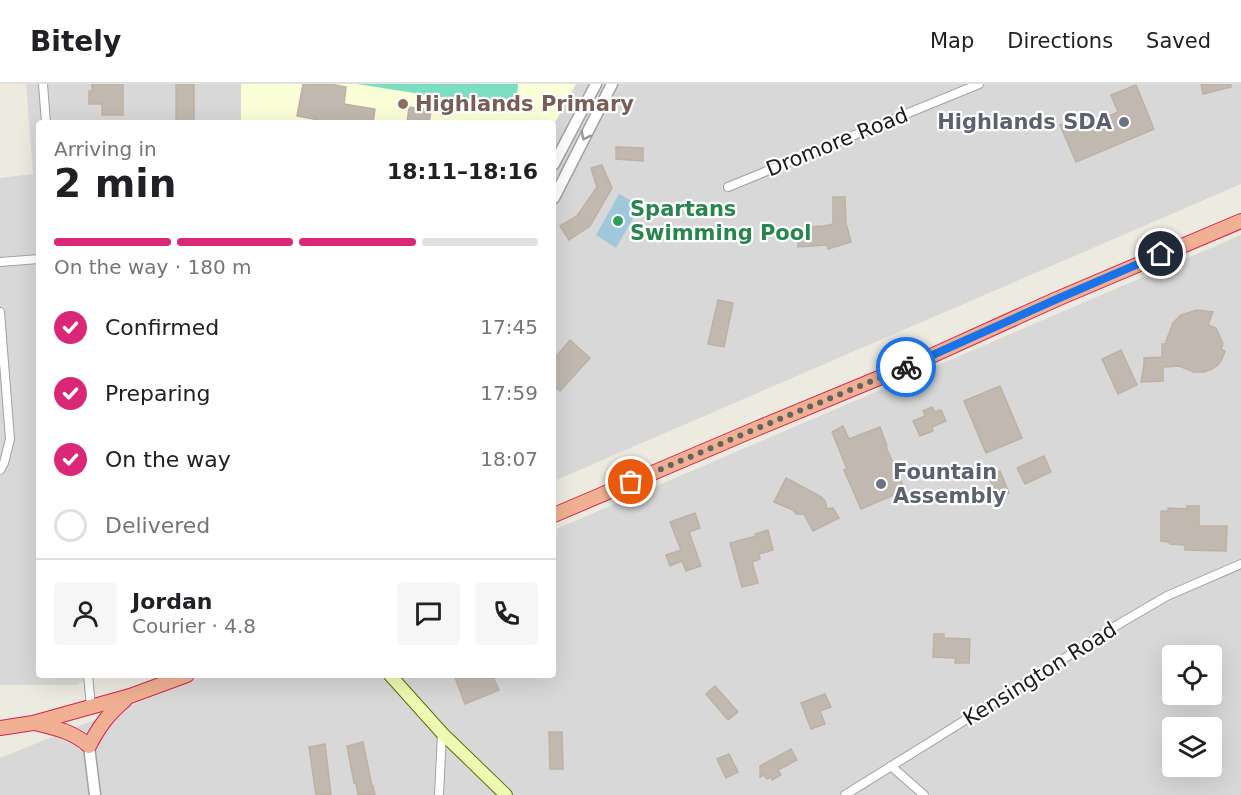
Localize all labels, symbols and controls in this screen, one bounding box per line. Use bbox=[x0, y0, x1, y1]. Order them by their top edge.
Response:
text: Bitely bbox=[30, 25, 121, 58]
text: Map bbox=[930, 29, 974, 53]
text: Directions bbox=[1007, 29, 1113, 53]
text: Saved bbox=[1146, 29, 1211, 53]
place label: Highlands Primary bbox=[415, 92, 634, 116]
marker: Highlands Primary bbox=[396, 97, 410, 111]
street label: Dromore Road bbox=[763, 103, 911, 181]
place label: Highlands SDA bbox=[937, 110, 1113, 134]
marker: Highlands SDA bbox=[1117, 115, 1131, 129]
one-way arrow bbox=[581, 130, 592, 140]
text: Arriving in bbox=[54, 137, 157, 161]
text: 18:11–18:16 bbox=[387, 159, 538, 184]
text: 2 min bbox=[54, 161, 176, 206]
place label: Spartans Swimming Pool bbox=[630, 197, 811, 245]
marker: Spartans Swimming Pool bbox=[611, 214, 625, 228]
pin bbox=[1135, 228, 1186, 279]
icon: home bbox=[1144, 237, 1177, 270]
text: On the way · 180 m bbox=[54, 255, 252, 279]
icon: check bbox=[54, 311, 87, 344]
text: Confirmed bbox=[105, 315, 219, 340]
text: 17:45 bbox=[480, 315, 538, 339]
courier bbox=[876, 337, 936, 397]
icon: bike bbox=[890, 351, 923, 384]
icon: check bbox=[54, 377, 87, 410]
text: Preparing bbox=[105, 381, 211, 406]
text: 17:59 bbox=[480, 381, 538, 405]
icon: check bbox=[54, 443, 87, 476]
text: On the way bbox=[105, 447, 231, 472]
text: 18:07 bbox=[480, 447, 538, 471]
pin bbox=[605, 456, 656, 507]
place label: Fountain Assembly bbox=[893, 460, 1007, 508]
icon: bag bbox=[614, 465, 647, 498]
marker: Fountain Assembly bbox=[874, 477, 888, 491]
text: Delivered bbox=[105, 513, 210, 538]
button: person bbox=[54, 582, 117, 645]
button: chat bbox=[397, 582, 460, 645]
button: phone bbox=[475, 582, 538, 645]
text: Jordan bbox=[132, 589, 212, 614]
text: Courier · 4.8 bbox=[132, 614, 256, 638]
street label: Kensington Road bbox=[959, 617, 1121, 731]
map controls bbox=[1162, 645, 1222, 777]
button: locate bbox=[1162, 645, 1222, 705]
button: layers bbox=[1162, 717, 1222, 777]

